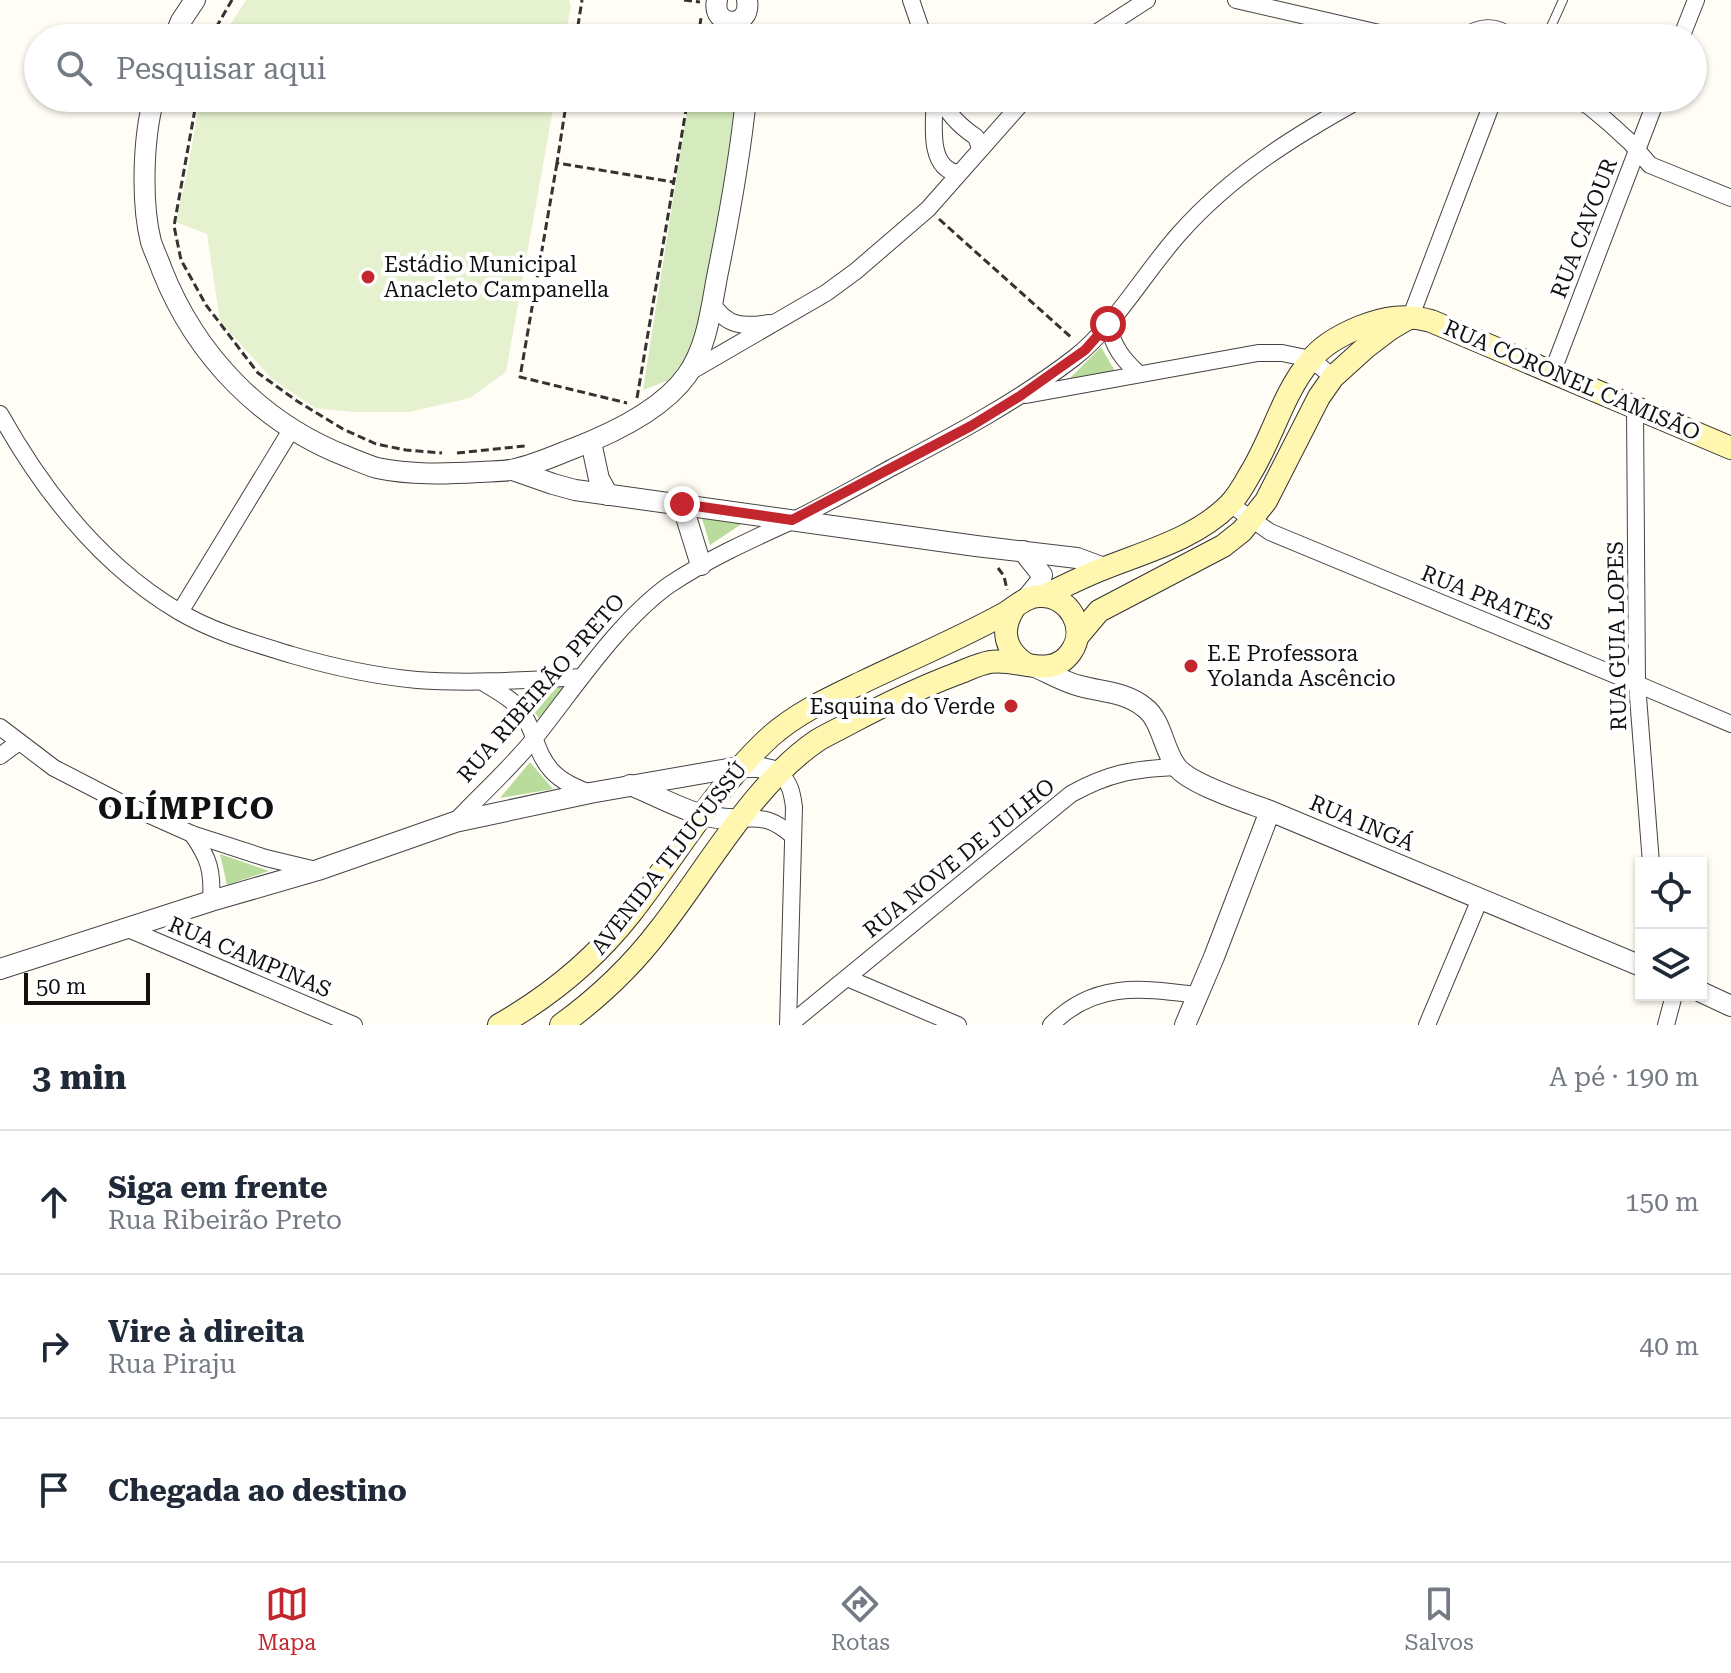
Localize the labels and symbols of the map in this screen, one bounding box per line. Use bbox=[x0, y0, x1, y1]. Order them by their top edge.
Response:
street label: RUA CAVOUR bbox=[1546, 155, 1622, 301]
place label: Estádio Municipal Anacleto Campanella bbox=[384, 252, 609, 302]
marker: Estádio Municipal Anacleto Campanella bbox=[359, 268, 377, 286]
route start bbox=[1090, 306, 1126, 342]
street label: RUA CORONEL CAMISÃO bbox=[1440, 314, 1704, 445]
route end bbox=[664, 486, 700, 522]
street label: RUA GUIA LOPES bbox=[1603, 541, 1631, 731]
street label: RUA PRATES bbox=[1418, 560, 1556, 636]
street label: RUA RIBEIRÃO PRETO bbox=[452, 588, 630, 787]
place label: E.E Professora Yolanda Ascêncio bbox=[1207, 641, 1396, 691]
marker: E.E Professora Yolanda Ascêncio bbox=[1182, 657, 1200, 675]
place label: Esquina do Verde bbox=[809, 694, 995, 719]
marker: Esquina do Verde bbox=[1002, 697, 1020, 715]
street label: AVENIDA TIJUCUSSÚ bbox=[584, 755, 752, 959]
street label: RUA NOVE DE JULHO bbox=[858, 773, 1060, 943]
street label: RUA INGÁ bbox=[1306, 789, 1419, 856]
district label: OLÍMPICO bbox=[98, 790, 276, 826]
street label: RUA CAMPINAS bbox=[165, 912, 335, 1002]
scale bar bbox=[24, 969, 150, 1005]

